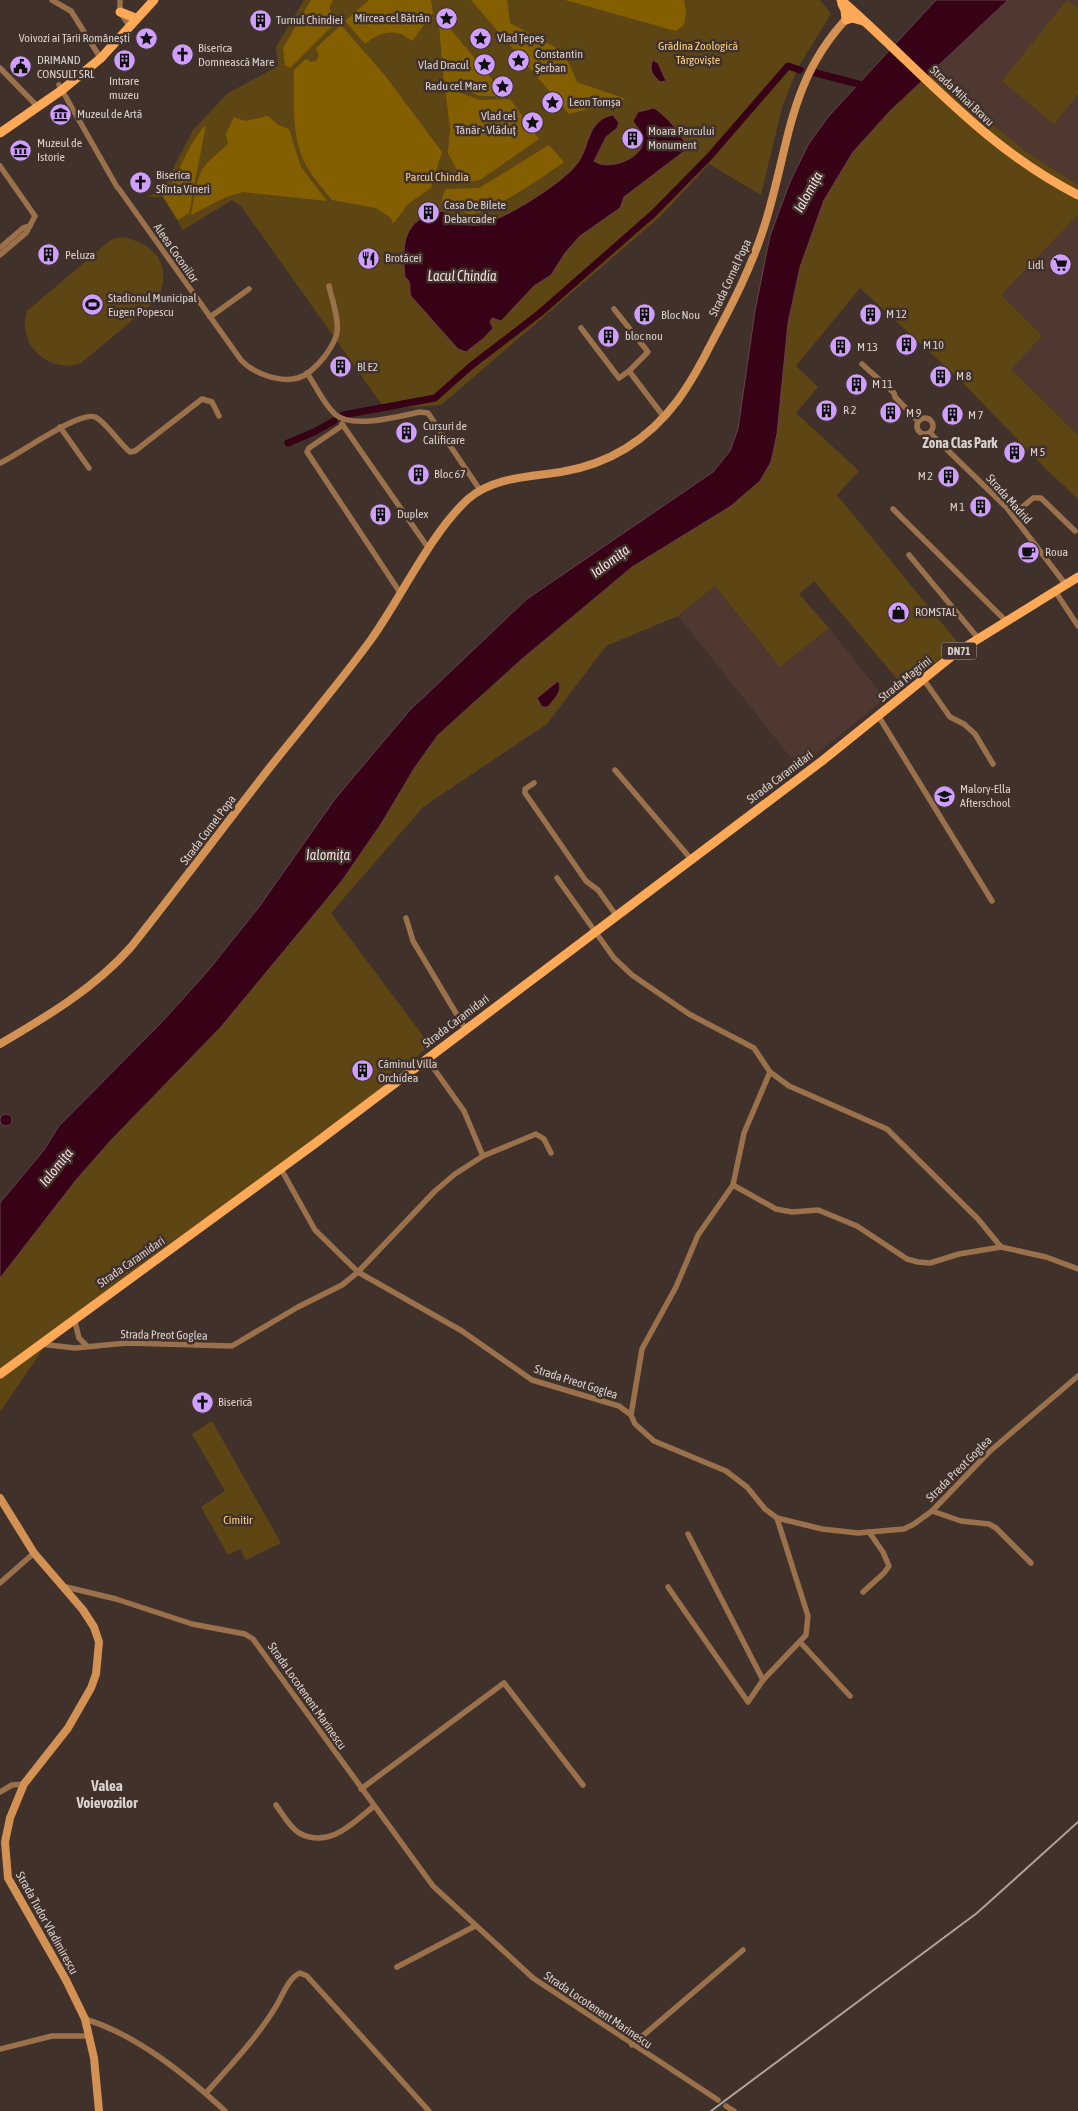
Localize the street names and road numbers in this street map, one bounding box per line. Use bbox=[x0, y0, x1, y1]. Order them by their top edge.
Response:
street label: Strada Mihai Bravu bbox=[927, 63, 997, 129]
street label: Aleea Coconilor bbox=[150, 221, 202, 286]
street label: Strada Cornel Popa bbox=[706, 237, 754, 319]
street label: Strada Madrid bbox=[983, 471, 1035, 527]
road number: DN71 bbox=[942, 642, 976, 659]
street label: Strada Magrini bbox=[876, 653, 934, 705]
street label: Strada Caramidari bbox=[744, 748, 816, 806]
street label: Strada Cornel Popa bbox=[177, 792, 239, 868]
street label: Strada Caramidari bbox=[420, 992, 492, 1050]
street label: Strada Caramidari bbox=[95, 1234, 167, 1290]
street label: Strada Preot Goglea bbox=[120, 1327, 208, 1343]
street label: Strada Preot Goglea bbox=[532, 1362, 620, 1402]
street label: Strada Preot Goglea bbox=[923, 1433, 995, 1505]
street label: Strada Locotenent Marinescu bbox=[265, 1640, 349, 1752]
street label: Strada Tudor Vladimirescu bbox=[13, 1869, 81, 1977]
street label: Strada Locotenent Marinescu bbox=[541, 1969, 655, 2052]

